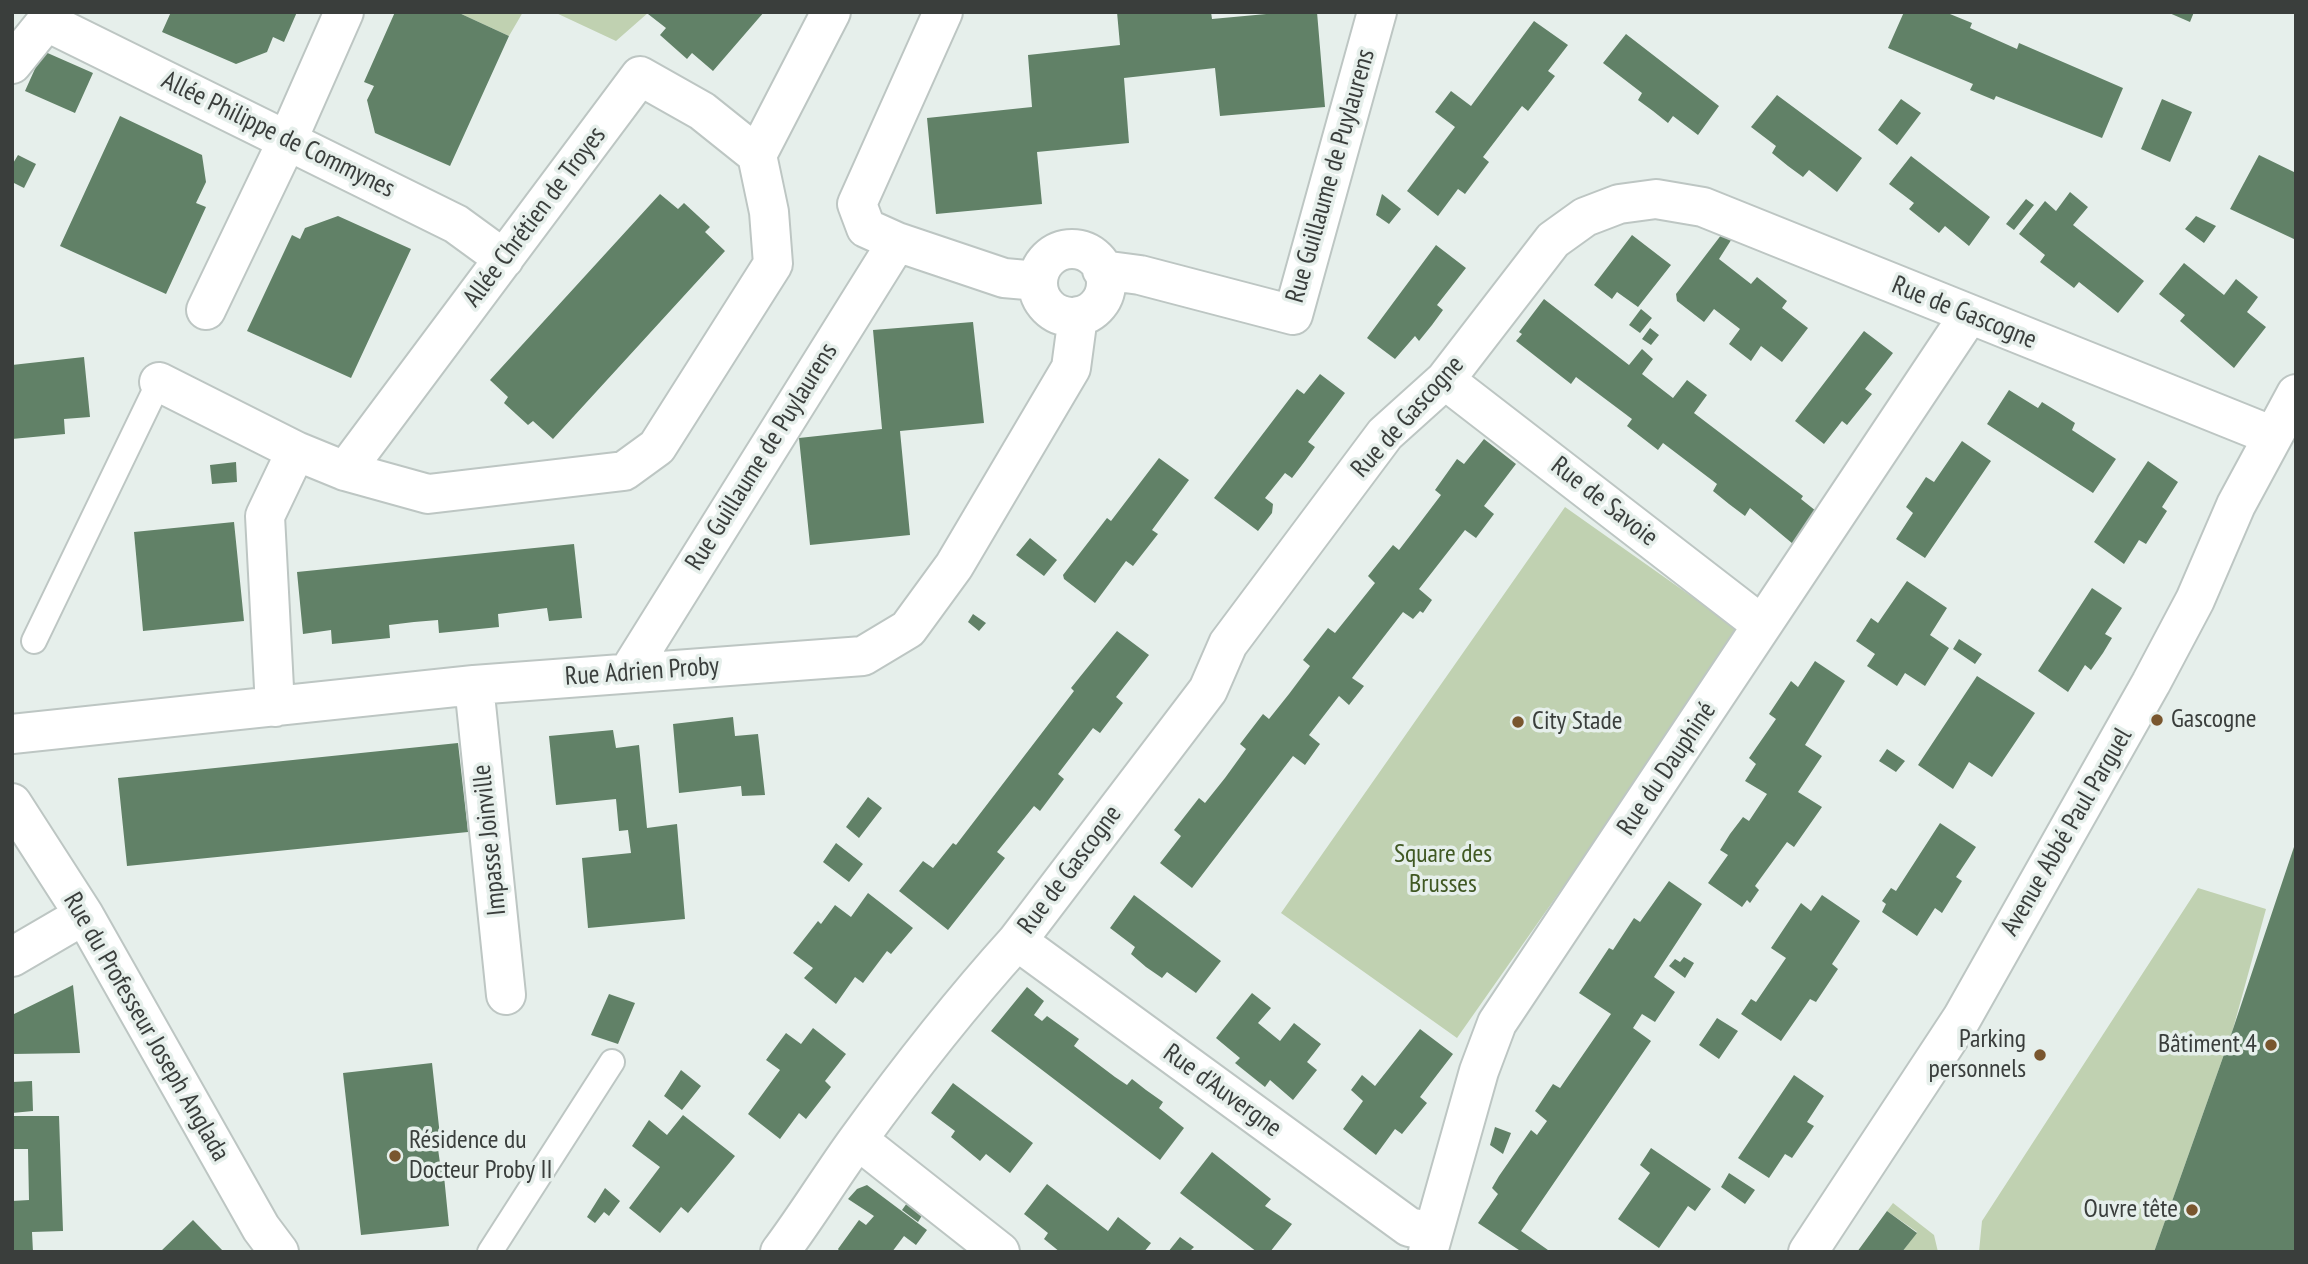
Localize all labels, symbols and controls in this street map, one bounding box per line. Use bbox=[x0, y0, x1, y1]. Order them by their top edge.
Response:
street label: Rue Guillaume de Puylaurens bbox=[1280, 46, 1382, 306]
street label: Allée Philippe de Commynes bbox=[157, 65, 399, 205]
street label: Allée Chrétien de Troyes bbox=[457, 121, 613, 313]
street label: Rue de Gascogne bbox=[1887, 270, 2041, 356]
street label: Rue Guillaume de Puylaurens bbox=[679, 338, 845, 576]
street label: Rue de Gascogne bbox=[1345, 350, 1471, 484]
street label: Rue de Savoie bbox=[1544, 451, 1664, 553]
street label: Rue Adrien Proby bbox=[564, 651, 720, 693]
street label: Rue du Dauphiné bbox=[1611, 696, 1723, 842]
place label: Gascogne bbox=[2171, 704, 2256, 736]
place label: City Stade bbox=[1532, 706, 1623, 738]
marker: Gascogne bbox=[2149, 712, 2165, 728]
marker: City Stade bbox=[1510, 714, 1526, 730]
street label: Avenue Abbé Paul Parguel bbox=[1995, 723, 2139, 941]
street label: Impasse Joinville bbox=[467, 763, 513, 917]
street label: Rue de Gascogne bbox=[1012, 800, 1128, 940]
park label: Square des Brusses bbox=[1394, 839, 1492, 900]
street label: Rue du Professeur Joseph Anglada bbox=[56, 887, 236, 1167]
place label: Parking personnels bbox=[1928, 1024, 2026, 1086]
place label: Bâtiment 4 bbox=[2158, 1029, 2257, 1061]
marker: Bâtiment 4 bbox=[2263, 1037, 2279, 1053]
street label: Rue d'Auvergne bbox=[1157, 1038, 1287, 1144]
marker: Parking personnels bbox=[2032, 1047, 2048, 1063]
place label: Résidence du Docteur Proby II bbox=[409, 1125, 553, 1186]
marker: Résidence du Docteur Proby II bbox=[387, 1148, 403, 1164]
place label: Ouvre tête bbox=[2084, 1194, 2178, 1226]
marker: Ouvre tête bbox=[2184, 1202, 2200, 1218]

